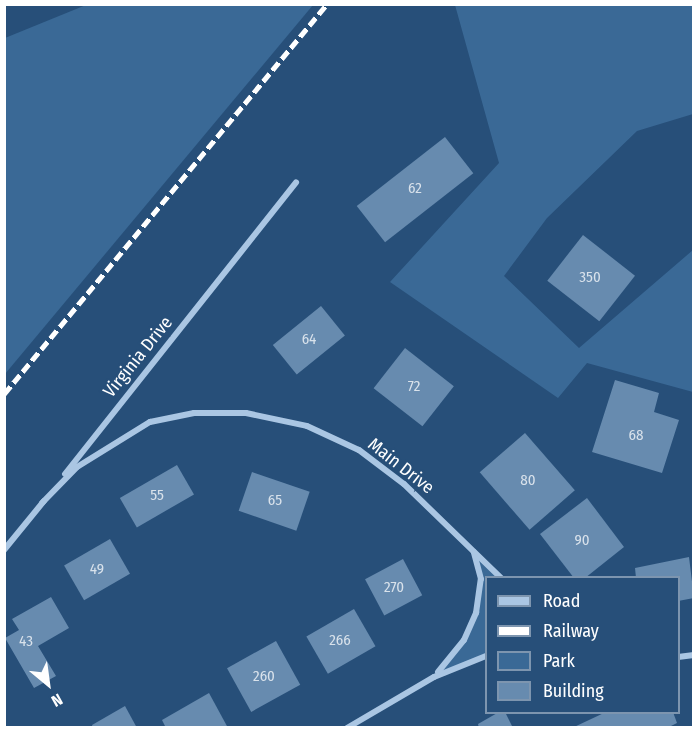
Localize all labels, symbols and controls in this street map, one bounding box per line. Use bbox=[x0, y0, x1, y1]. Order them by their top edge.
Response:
house number: 62 bbox=[408, 180, 422, 198]
house number: 350 bbox=[579, 269, 601, 287]
street label: Virginia Drive bbox=[99, 312, 177, 402]
house number: 64 bbox=[302, 331, 316, 349]
house number: 72 bbox=[408, 378, 420, 396]
house number: 68 bbox=[629, 427, 643, 445]
street label: Main Drive bbox=[364, 433, 438, 499]
house number: 80 bbox=[520, 472, 536, 490]
house number: 55 bbox=[150, 487, 164, 505]
house number: 65 bbox=[268, 492, 282, 510]
house number: 90 bbox=[574, 532, 590, 550]
house number: 49 bbox=[90, 561, 104, 579]
legend bbox=[485, 576, 680, 714]
house number: 270 bbox=[384, 579, 404, 597]
text: Road bbox=[543, 590, 580, 612]
text: Railway bbox=[543, 620, 599, 642]
house number: 266 bbox=[329, 632, 351, 650]
house number: 43 bbox=[19, 633, 33, 651]
text: Park bbox=[543, 650, 575, 672]
north arrow bbox=[18, 654, 78, 714]
house number: 260 bbox=[253, 668, 275, 686]
text: Building bbox=[543, 680, 604, 702]
text: N bbox=[48, 690, 66, 711]

